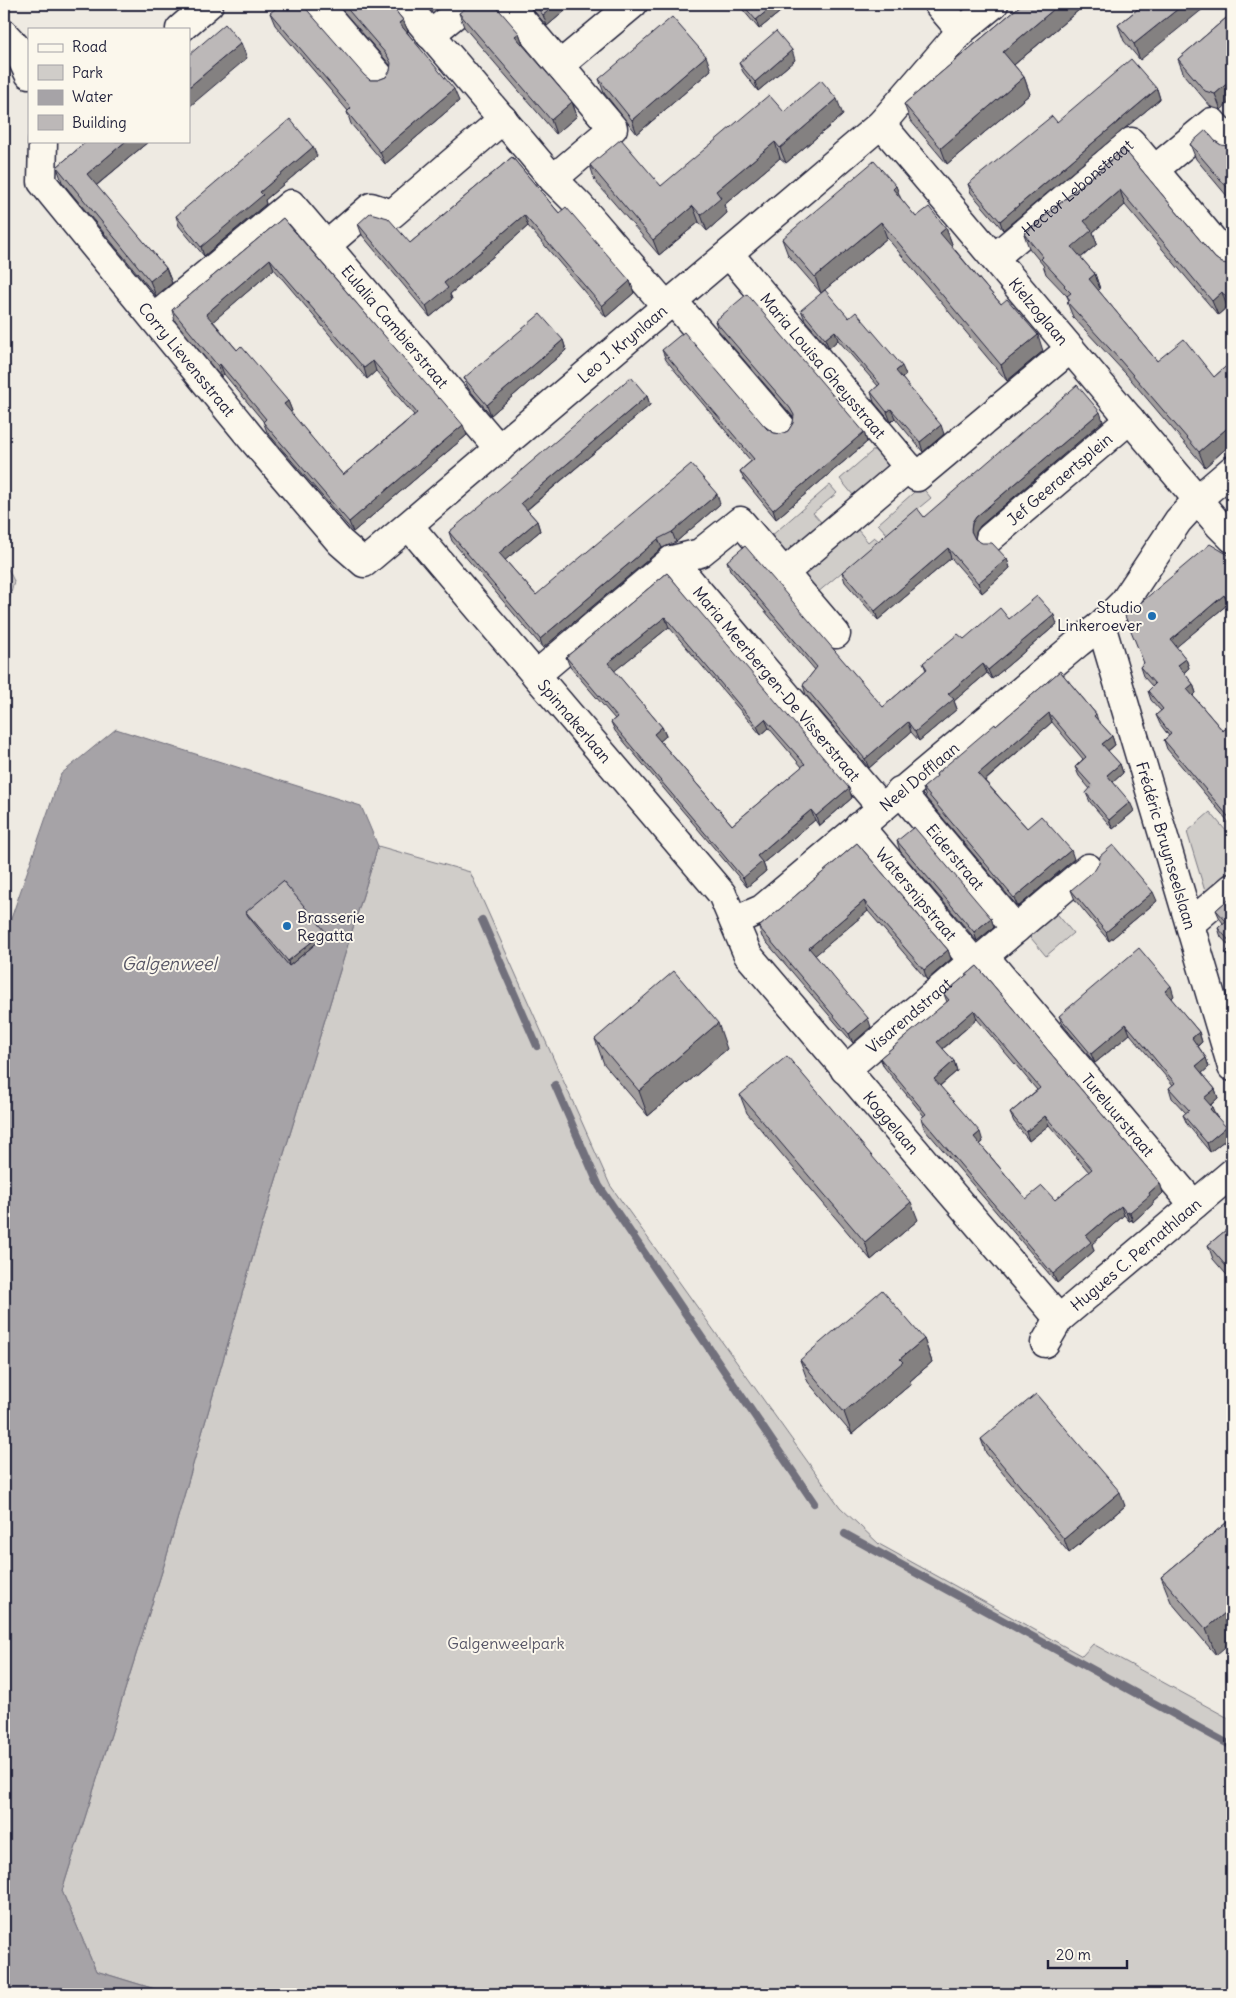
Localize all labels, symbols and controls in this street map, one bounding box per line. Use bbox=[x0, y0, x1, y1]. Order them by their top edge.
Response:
legend bbox=[28, 28, 190, 142]
text: Road bbox=[72, 37, 107, 56]
text: Park bbox=[72, 63, 103, 82]
text: Water bbox=[72, 87, 113, 106]
text: Building bbox=[72, 113, 127, 132]
street label: Hector Lebonstraat bbox=[1017, 134, 1137, 240]
street label: Eulalia Cambierstraat bbox=[337, 261, 453, 393]
street label: Kielzoglaan bbox=[1005, 273, 1073, 349]
street label: Maria Louisa Gheysstraat bbox=[756, 289, 891, 443]
street label: Corry Lievensstraat bbox=[134, 298, 240, 421]
street label: Leo J. Krynlaan bbox=[574, 300, 671, 387]
street label: Jef Geeraertsplein bbox=[1003, 429, 1116, 529]
street label: Maria Meerbergen-De Visserstraat bbox=[689, 582, 865, 786]
place label: Studio Linkeroever bbox=[1057, 597, 1142, 635]
marker: Studio Linkeroever bbox=[1146, 610, 1158, 622]
street label: Spinnakerlaan bbox=[534, 675, 616, 767]
street label: Neel Dofflaan bbox=[876, 738, 963, 816]
street label: Frédéric Bruynseelslaan bbox=[1132, 759, 1201, 932]
street label: Eiderstraat bbox=[922, 820, 989, 894]
street label: Watersnipstraat bbox=[872, 843, 962, 945]
place label: Brasserie Regatta bbox=[297, 907, 365, 945]
marker: Brasserie Regatta bbox=[281, 920, 293, 932]
water label: Galgenweel bbox=[122, 952, 219, 975]
street label: Visarendstraat bbox=[862, 973, 956, 1058]
street label: Tureluurstraat bbox=[1077, 1069, 1159, 1161]
street label: Koggelaan bbox=[859, 1087, 924, 1158]
street label: Hugues C. Pernathlaan bbox=[1066, 1194, 1205, 1315]
park label: Galgenweelpark bbox=[447, 1633, 565, 1653]
scale bar bbox=[1048, 1938, 1127, 1970]
text: 20 m bbox=[1056, 1945, 1091, 1964]

